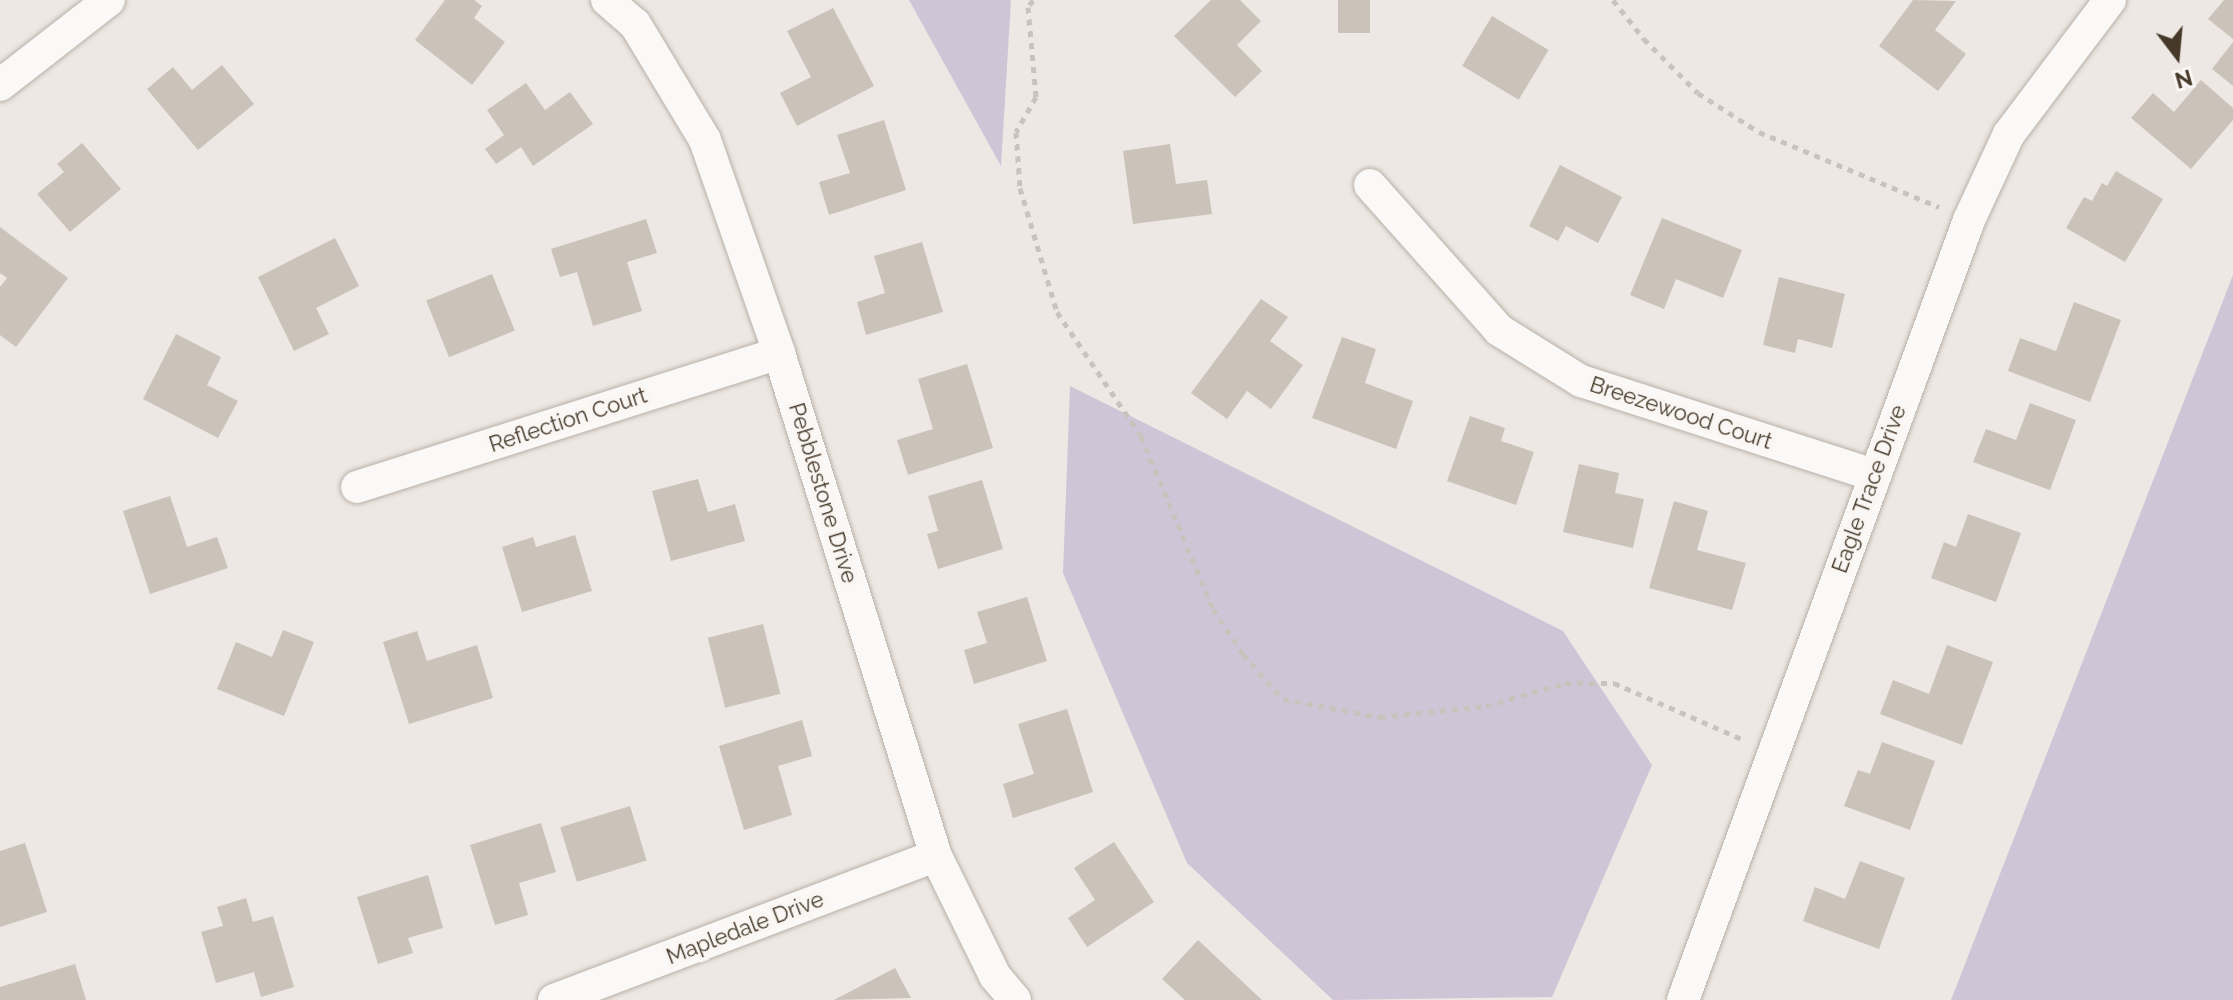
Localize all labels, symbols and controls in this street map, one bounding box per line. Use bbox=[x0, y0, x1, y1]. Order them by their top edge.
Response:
north arrow bbox=[2137, 16, 2217, 96]
text: N bbox=[2172, 64, 2195, 94]
street label: Breezewood Court bbox=[1586, 371, 1776, 455]
street label: Reflection Court bbox=[486, 382, 650, 458]
street label: Pebblestone Drive bbox=[783, 400, 863, 586]
street label: Eagle Trace Drive bbox=[1826, 401, 1912, 577]
street label: Mapledale Drive bbox=[663, 886, 827, 970]

